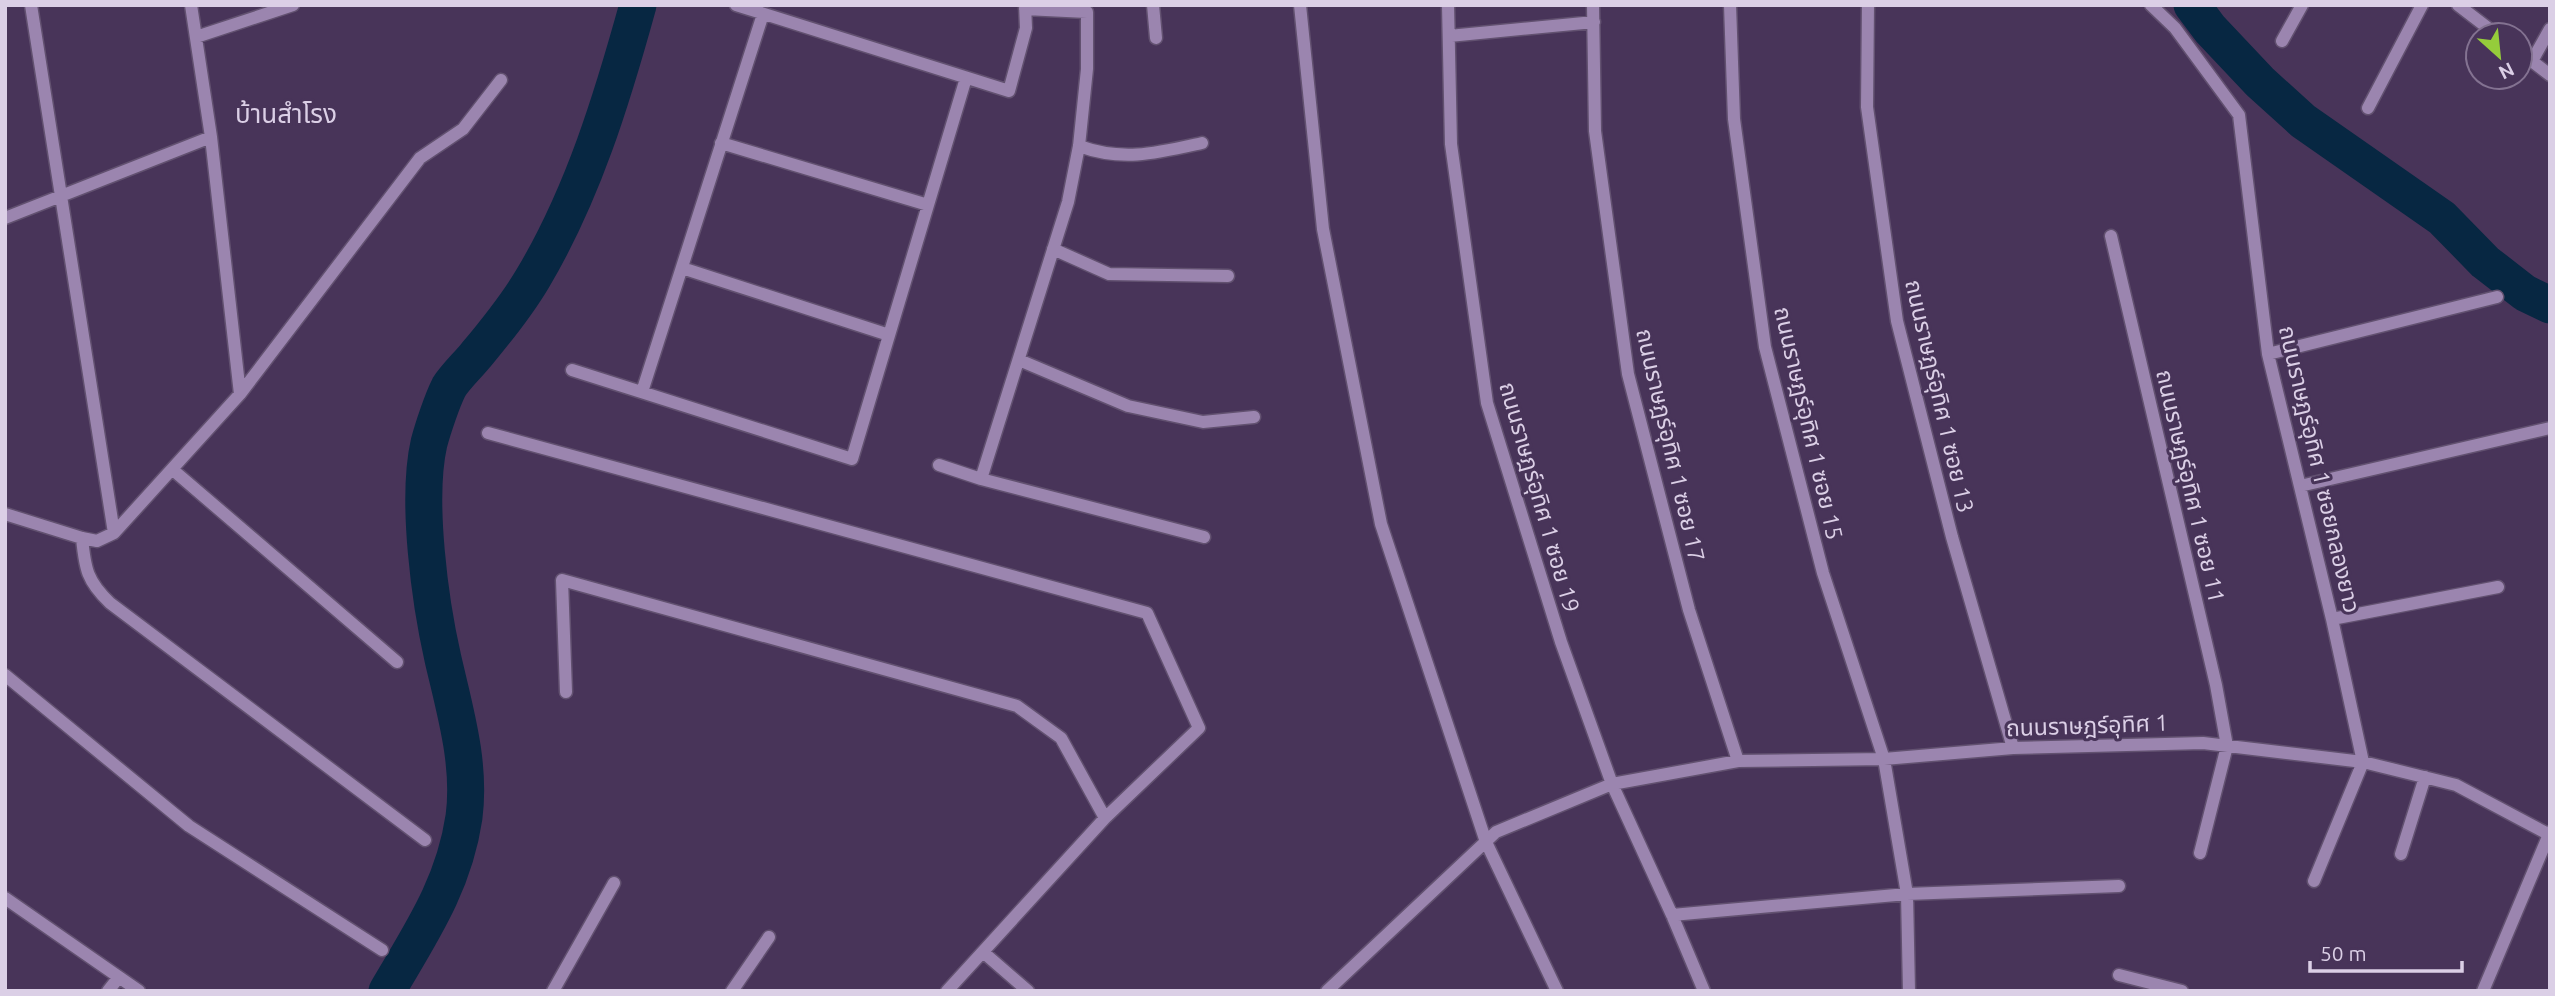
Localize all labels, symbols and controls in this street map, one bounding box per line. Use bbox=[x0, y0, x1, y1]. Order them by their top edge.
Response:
north arrow bbox=[2464, 21, 2534, 91]
text: N bbox=[2495, 58, 2518, 84]
district label: บ้านสำโรง bbox=[235, 99, 337, 128]
street label: ถนนราษฎร์อุทิศ 1 ซอย 13 bbox=[1899, 277, 1979, 515]
street label: ถนนราษฎร์อุทิศ 1 ซอย 15 bbox=[1768, 304, 1848, 542]
street label: ถนนราษฎร์อุทิศ 1 ซอยกลองยาว bbox=[2273, 323, 2365, 616]
street label: ถนนราษฎร์อุทิศ 1 ซอย 17 bbox=[1630, 326, 1710, 564]
street label: ถนนราษฎร์อุทิศ 1 ซอย 11 bbox=[2150, 367, 2230, 605]
street label: ถนนราษฎร์อุทิศ 1 ซอย 19 bbox=[1493, 379, 1585, 616]
street label: ถนนราษฎร์อุทิศ 1 bbox=[2005, 710, 2169, 742]
scale bar bbox=[2310, 930, 2462, 974]
text: 50 m bbox=[2320, 941, 2367, 965]

